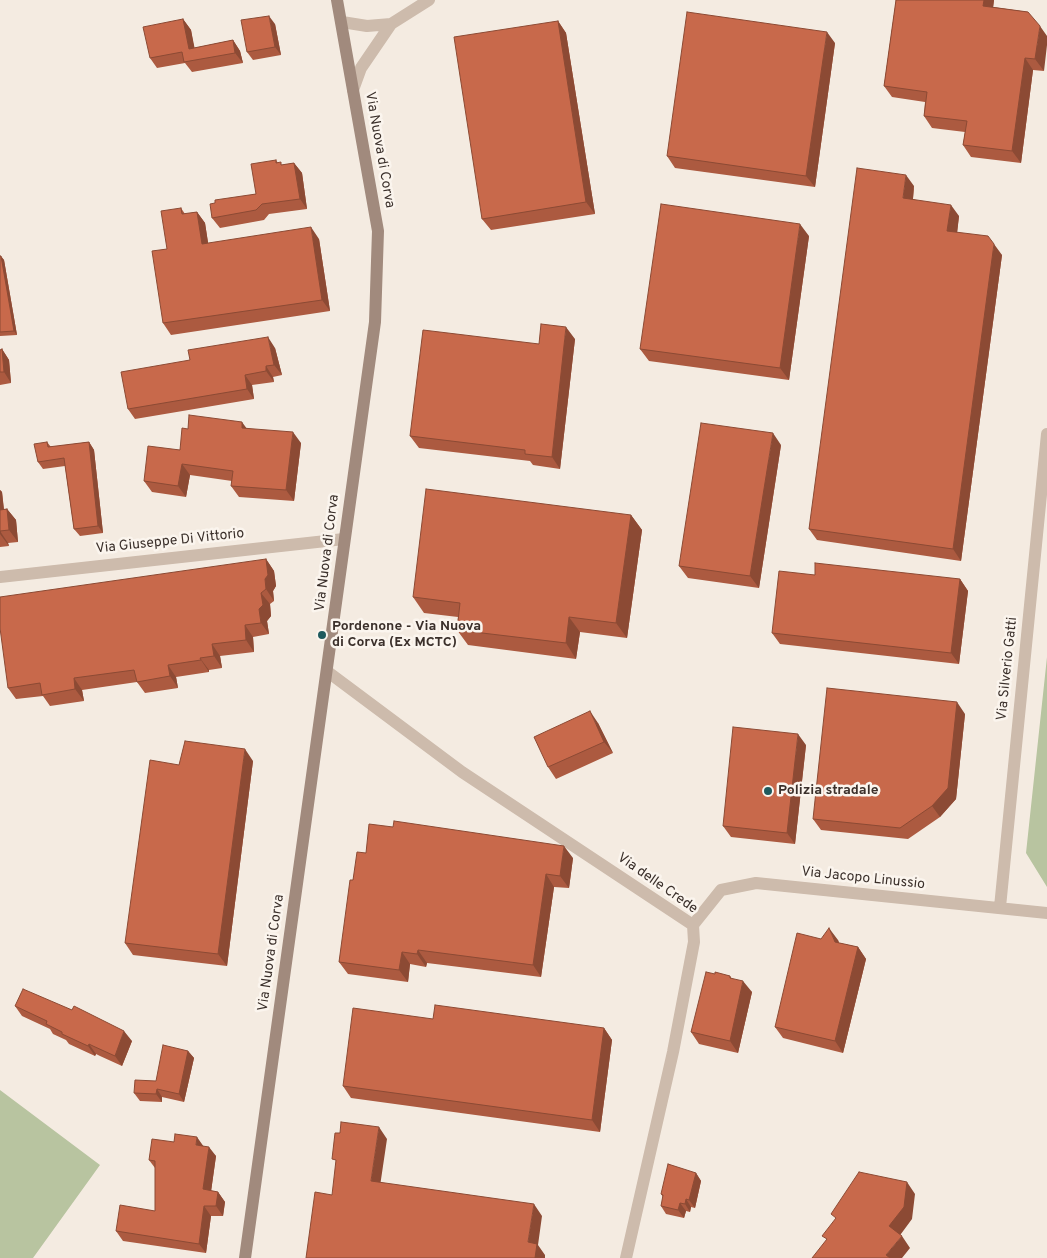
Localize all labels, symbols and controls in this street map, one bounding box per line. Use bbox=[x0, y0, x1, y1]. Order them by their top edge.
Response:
street label: Via Nuova di Corva bbox=[361, 91, 397, 209]
street label: Via Nuova di Corva bbox=[312, 494, 344, 612]
street label: Via Giuseppe Di Vittorio bbox=[95, 526, 245, 558]
street label: Via Silverio Gatti bbox=[994, 616, 1022, 722]
place label: Pordenone - Via Nuova di Corva (Ex MCTC) bbox=[332, 619, 481, 652]
marker: Pordenone - Via Nuova di Corva (Ex MCTC) bbox=[316, 629, 328, 641]
place label: Polizia stradale bbox=[778, 783, 879, 799]
marker: Polizia stradale bbox=[762, 785, 774, 797]
street label: Via delle Crede bbox=[614, 850, 700, 918]
street label: Via Jacopo Linussio bbox=[800, 864, 926, 894]
street label: Via Nuova di Corva bbox=[255, 894, 289, 1012]

